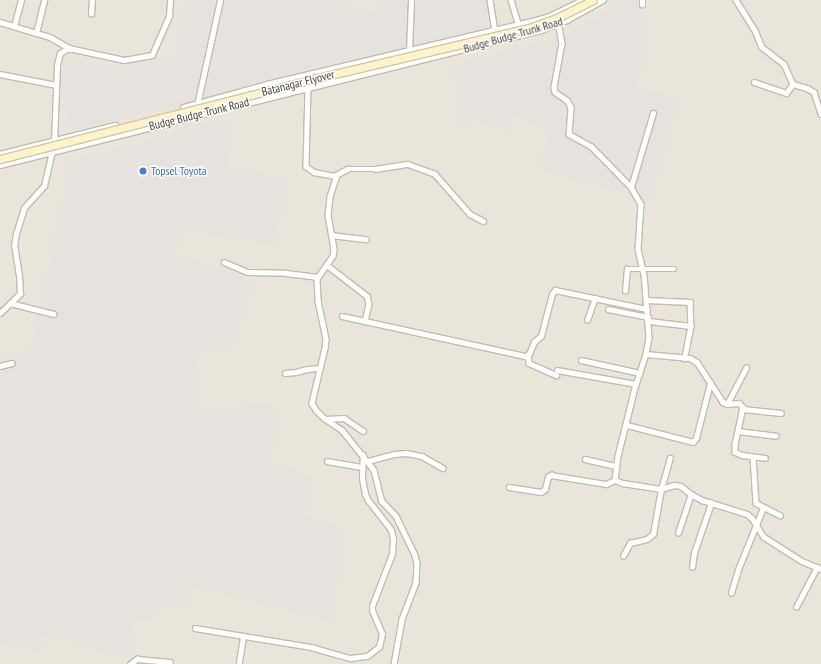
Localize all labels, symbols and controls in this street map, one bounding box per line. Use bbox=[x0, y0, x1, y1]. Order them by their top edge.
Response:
street label: Budge Budge Trunk Road bbox=[461, 14, 565, 56]
street label: Batanagar Flyover bbox=[260, 67, 336, 99]
street label: Budge Budge Trunk Road bbox=[147, 95, 251, 133]
place label: Topsel Toyota bbox=[151, 164, 207, 178]
marker: Topsel Toyota bbox=[138, 166, 148, 176]

